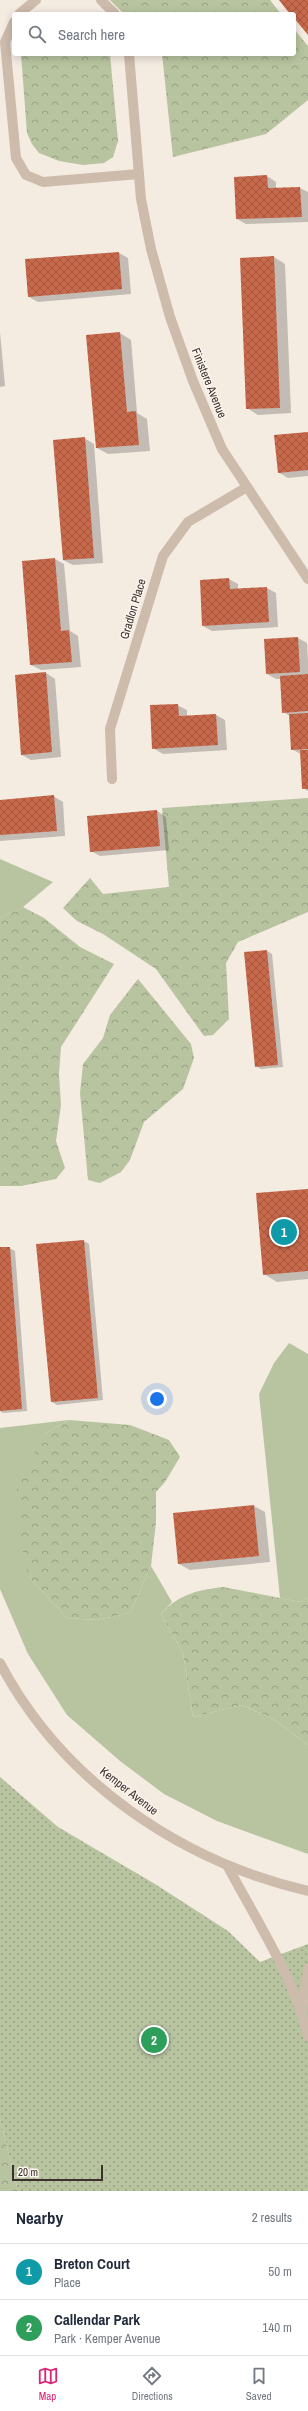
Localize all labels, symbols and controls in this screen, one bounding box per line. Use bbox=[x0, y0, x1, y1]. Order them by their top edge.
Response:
search box bbox=[12, 12, 296, 56]
icon: search bbox=[26, 23, 48, 45]
text: Search here bbox=[58, 24, 125, 45]
street label: Finistere Avenue bbox=[188, 346, 230, 420]
street label: Gradlon Place bbox=[116, 577, 150, 641]
pin: 1 bbox=[271, 1217, 297, 1247]
your location bbox=[147, 1389, 167, 1409]
street label: Kemper Avenue bbox=[97, 1763, 161, 1819]
pin: 2 bbox=[141, 2025, 167, 2055]
scale bar bbox=[12, 2163, 103, 2182]
text: 20 m bbox=[18, 2165, 38, 2179]
text: Nearby bbox=[16, 2206, 63, 2229]
text: 2 results bbox=[252, 2209, 292, 2226]
text: Breton Court bbox=[54, 2253, 130, 2274]
text: 1 bbox=[26, 2263, 32, 2280]
text: 50 m bbox=[268, 2263, 292, 2280]
text: Place bbox=[54, 2274, 81, 2291]
text: Callendar Park bbox=[54, 2309, 140, 2330]
text: 2 bbox=[26, 2319, 32, 2336]
text: 140 m bbox=[262, 2319, 292, 2336]
text: Park · Kemper Avenue bbox=[54, 2330, 160, 2347]
tab: Map bbox=[37, 2365, 59, 2403]
tab: Directions bbox=[132, 2365, 173, 2403]
tab: Saved bbox=[246, 2365, 271, 2403]

